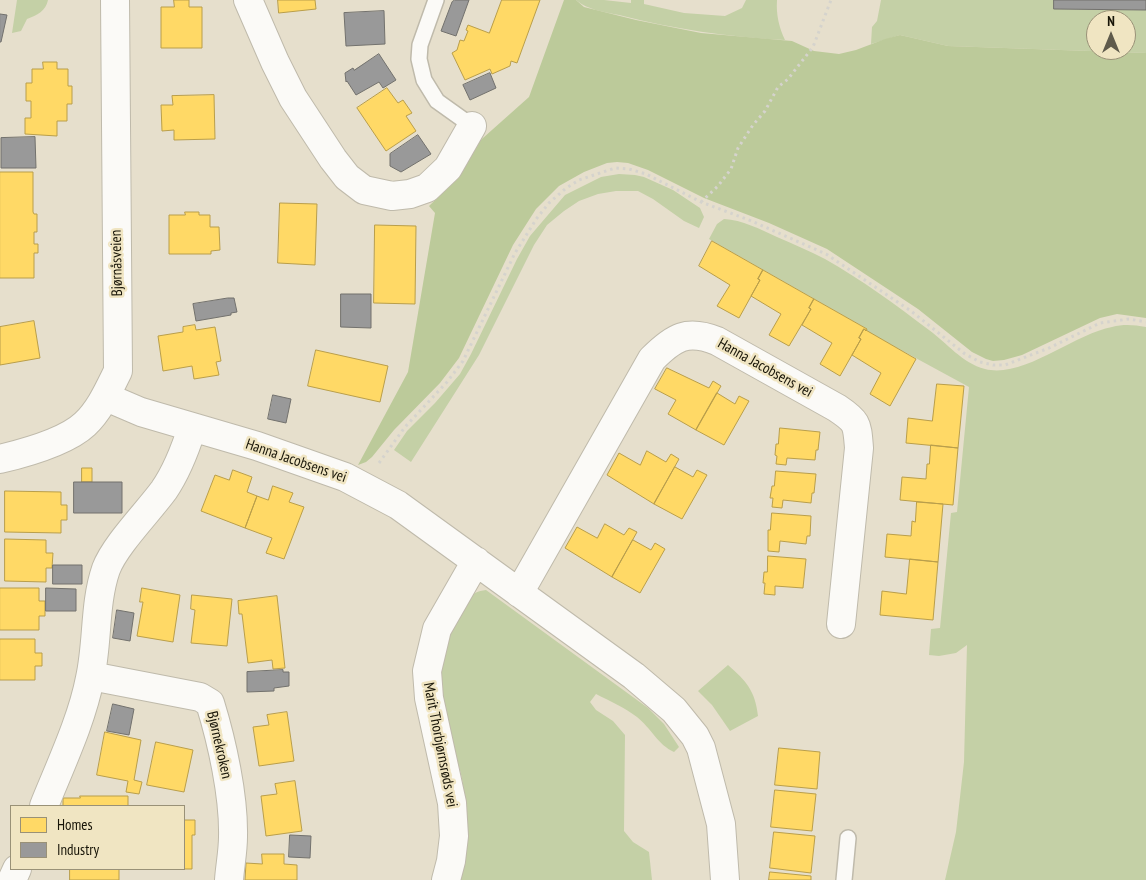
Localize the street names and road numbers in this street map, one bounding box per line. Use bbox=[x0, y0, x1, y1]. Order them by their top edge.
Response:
street label: Bjørnåsveien bbox=[107, 230, 127, 296]
street label: Hanna Jacobsens vei bbox=[715, 335, 815, 401]
street label: Hanna Jacobsens vei bbox=[243, 435, 349, 487]
street label: Marit Thorbjørnsrøds vei bbox=[419, 681, 461, 809]
street label: Bjørnekroken bbox=[203, 710, 235, 780]

